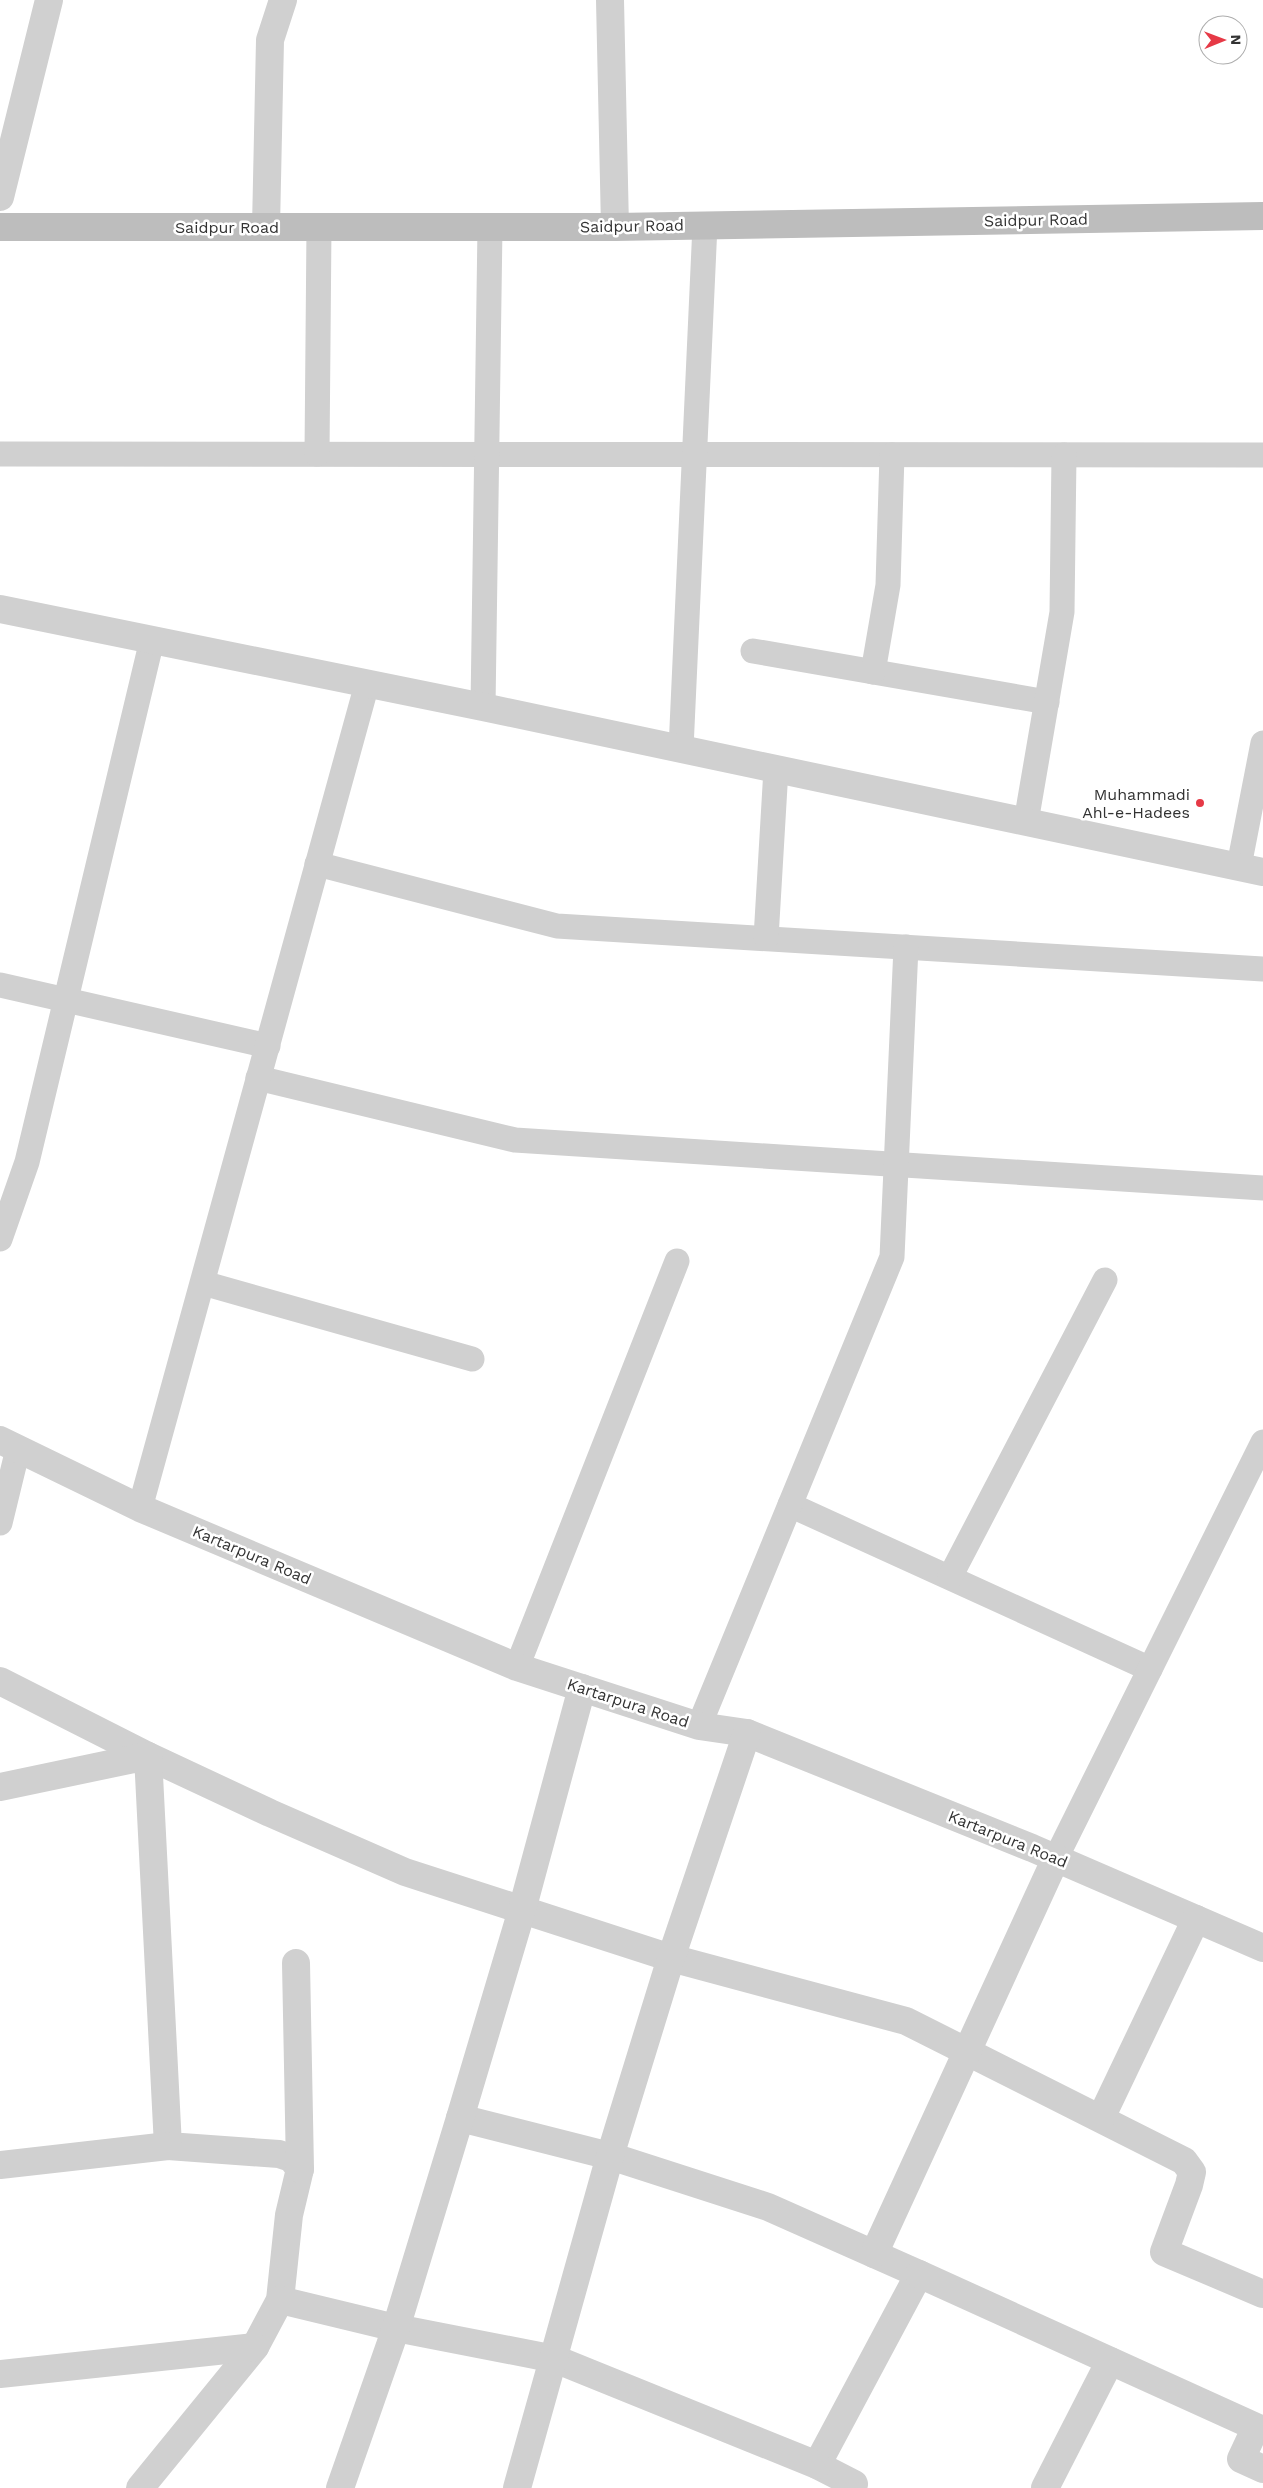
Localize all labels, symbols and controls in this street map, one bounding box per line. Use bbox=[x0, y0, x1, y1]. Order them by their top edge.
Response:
north arrow bbox=[1198, 15, 1248, 65]
text: N bbox=[1228, 34, 1244, 45]
street label: Saidpur Road bbox=[984, 210, 1088, 230]
street label: Saidpur Road bbox=[580, 216, 684, 236]
street label: Saidpur Road bbox=[175, 218, 279, 237]
place label: Muhammadi Ahl-e-Hadees bbox=[1082, 785, 1190, 822]
marker: Muhammadi Ahl-e-Hadees bbox=[1194, 797, 1206, 809]
street label: Kartarpura Road bbox=[190, 1521, 314, 1589]
street label: Kartarpura Road bbox=[565, 1674, 691, 1732]
street label: Kartarpura Road bbox=[946, 1806, 1070, 1872]

